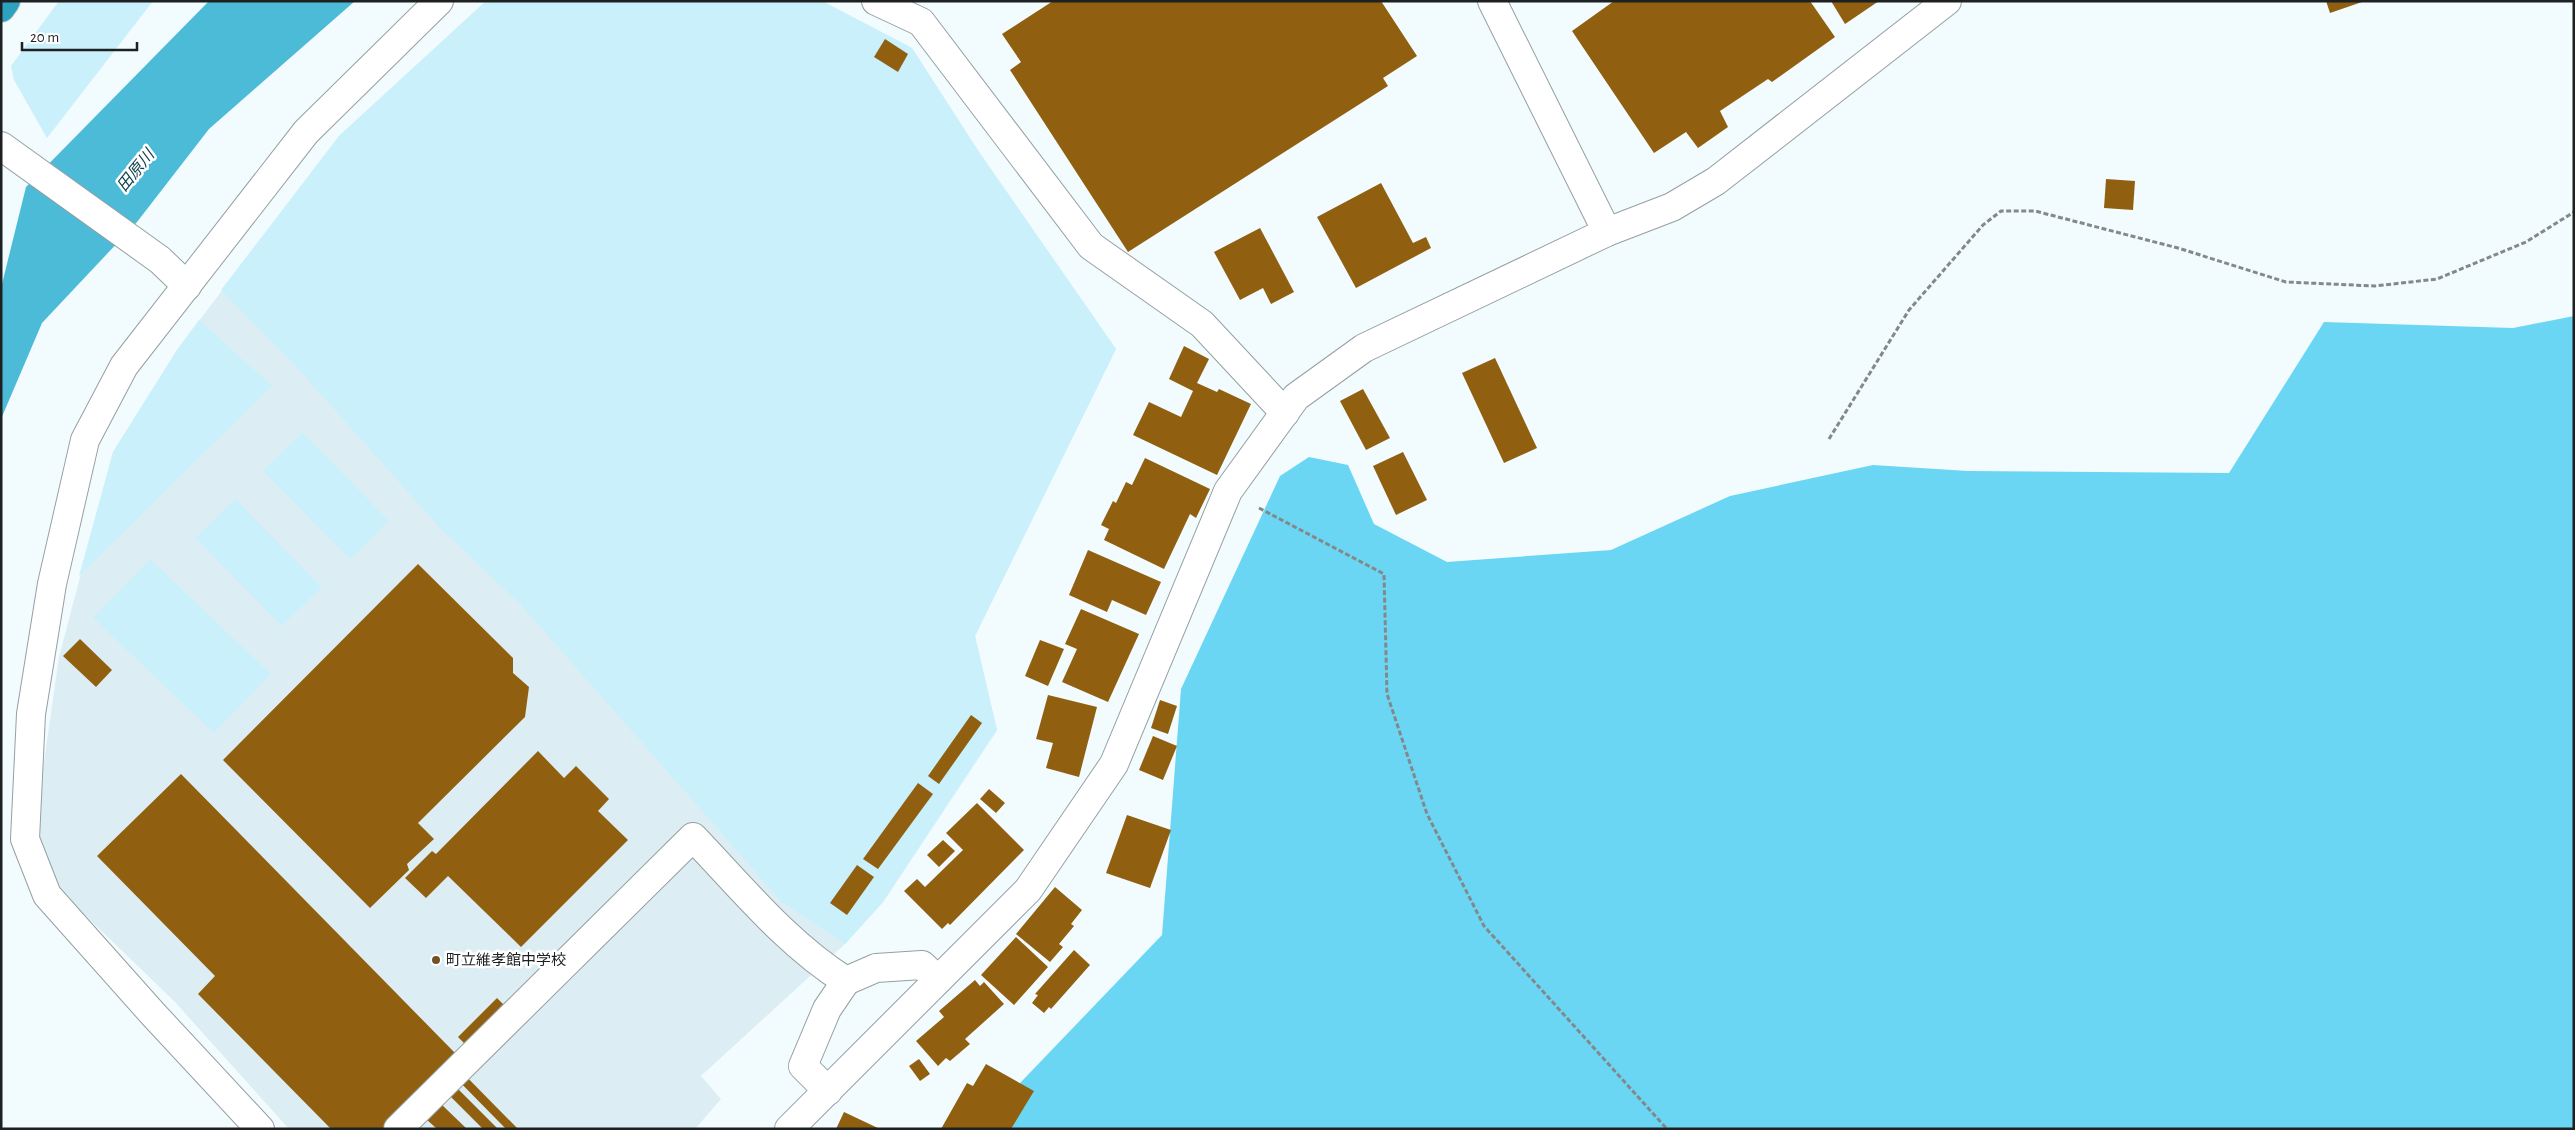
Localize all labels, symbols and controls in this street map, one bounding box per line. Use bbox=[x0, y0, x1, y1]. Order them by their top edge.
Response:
scale bar bbox=[22, 20, 138, 52]
text: 20 m bbox=[30, 30, 59, 45]
water label: 田原川 bbox=[114, 145, 158, 194]
place label: 町立維孝館中学校 bbox=[446, 952, 566, 968]
marker: 町立維孝館中学校 bbox=[430, 954, 442, 966]

